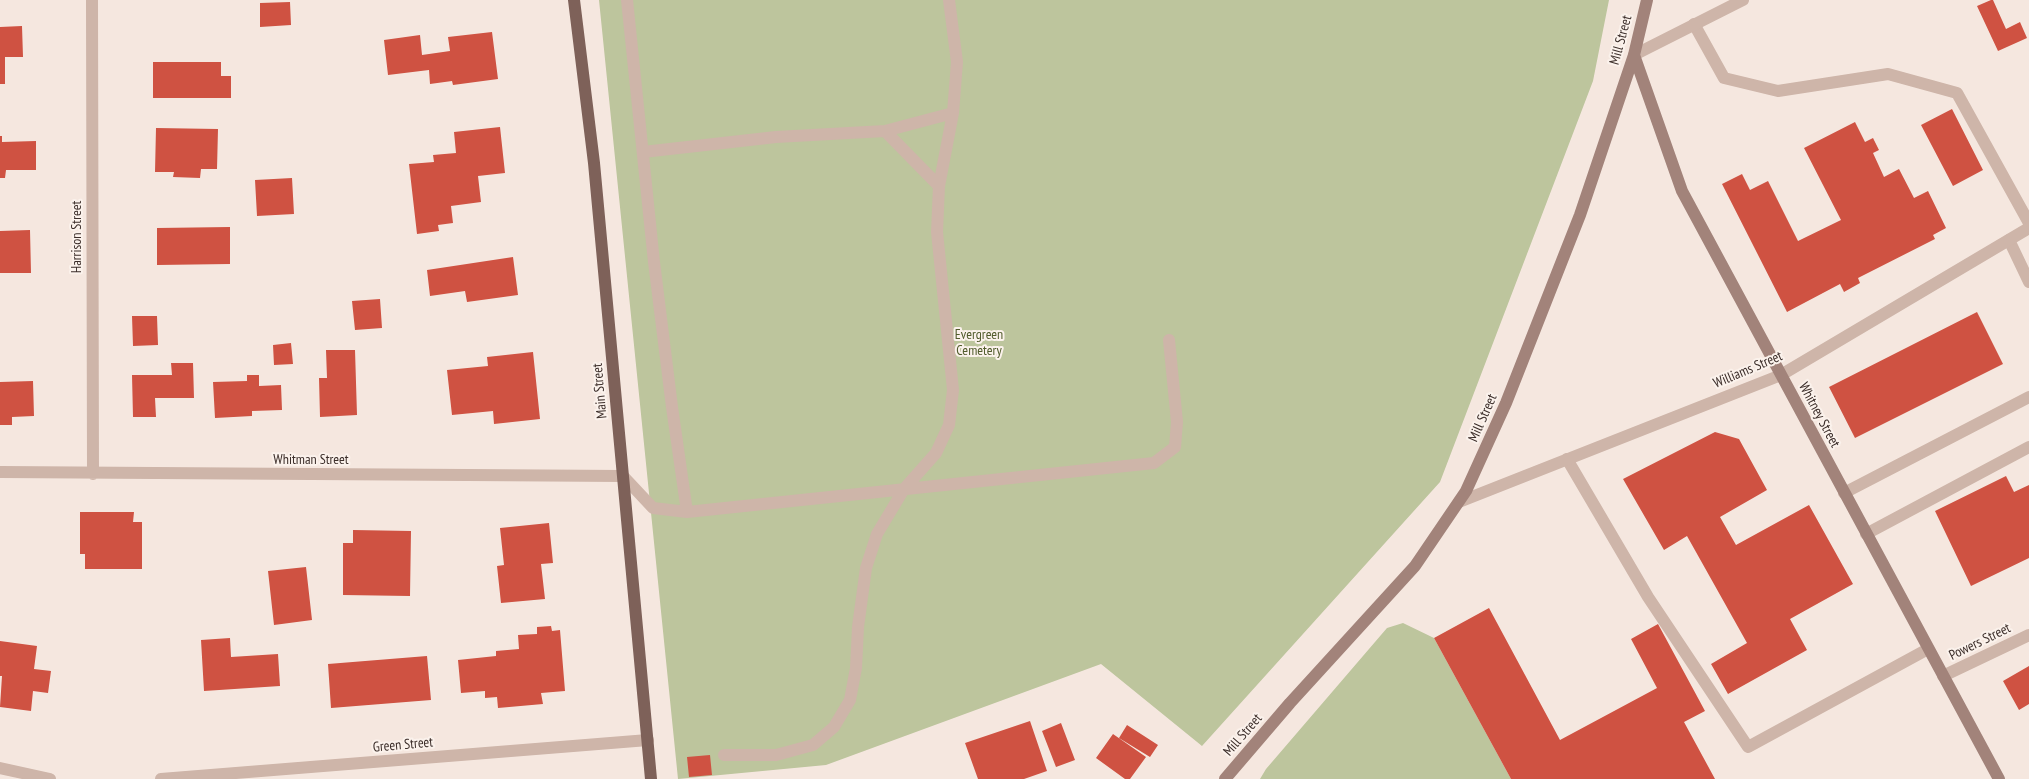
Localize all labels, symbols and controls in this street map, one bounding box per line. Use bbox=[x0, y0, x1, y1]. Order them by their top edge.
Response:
street label: Mill Street bbox=[1606, 13, 1636, 67]
street label: Harrison Street bbox=[69, 201, 85, 273]
park label: Evergreen Cemetery bbox=[955, 327, 1003, 360]
street label: Williams Street bbox=[1711, 348, 1785, 392]
street label: Main Street bbox=[589, 363, 611, 419]
street label: Whitney Street bbox=[1795, 380, 1843, 450]
street label: Mill Street bbox=[1465, 392, 1501, 444]
street label: Whitman Street bbox=[273, 452, 349, 468]
street label: Powers Street bbox=[1947, 620, 2013, 664]
street label: Mill Street bbox=[1220, 710, 1266, 760]
street label: Green Street bbox=[372, 734, 434, 756]

